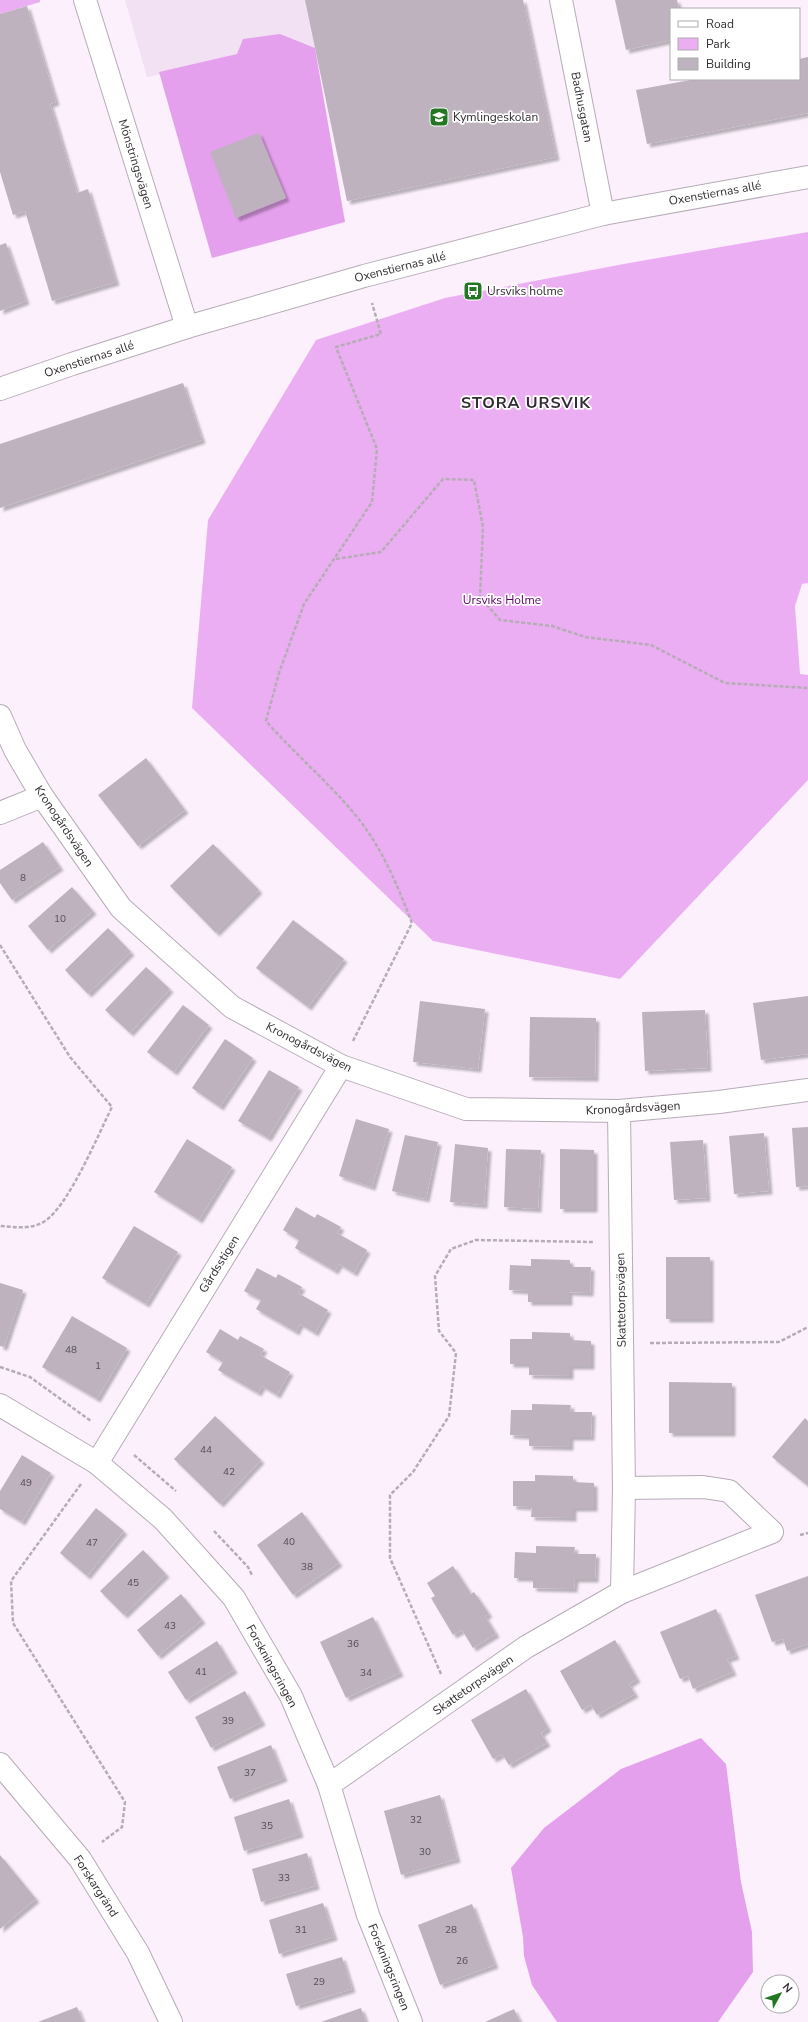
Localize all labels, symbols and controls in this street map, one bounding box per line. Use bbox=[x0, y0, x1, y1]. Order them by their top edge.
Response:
legend bbox=[670, 8, 800, 80]
text: Road bbox=[706, 16, 734, 32]
text: Park bbox=[706, 36, 731, 52]
text: Building bbox=[706, 56, 751, 72]
street label: Badhusgatan bbox=[567, 70, 597, 144]
school or university icon: Kymlingeskolan bbox=[428, 106, 450, 128]
place label: Kymlingeskolan bbox=[453, 109, 538, 125]
street label: Mönstringsvägen bbox=[115, 117, 157, 211]
street label: Oxenstiernas allé bbox=[667, 177, 763, 209]
street label: Oxenstiernas allé bbox=[353, 248, 447, 286]
bus stop icon: Ursviks holme bbox=[462, 280, 484, 302]
place label: Ursviks holme bbox=[487, 283, 563, 299]
street label: Oxenstiernas allé bbox=[42, 337, 136, 381]
district label: STORA URSVIK bbox=[461, 392, 591, 414]
park label: Ursviks Holme bbox=[463, 592, 541, 608]
street label: Kronogårdsvägen bbox=[31, 782, 97, 870]
house number: 8 bbox=[20, 871, 26, 885]
house number: 10 bbox=[54, 912, 66, 926]
street label: Kronogårdsvägen bbox=[263, 1018, 355, 1076]
street label: Kronogårdsvägen bbox=[585, 1098, 681, 1118]
street label: Gårdsstigen bbox=[195, 1232, 243, 1296]
street label: Skattetorpsvägen bbox=[612, 1253, 630, 1347]
house number: 48 bbox=[65, 1343, 77, 1357]
house number: 1 bbox=[95, 1359, 101, 1373]
house number: 44 bbox=[200, 1443, 212, 1457]
house number: 42 bbox=[223, 1465, 235, 1479]
house number: 49 bbox=[20, 1476, 32, 1490]
house number: 40 bbox=[283, 1535, 295, 1549]
house number: 47 bbox=[86, 1536, 98, 1550]
house number: 38 bbox=[301, 1560, 313, 1574]
house number: 45 bbox=[127, 1576, 139, 1590]
house number: 43 bbox=[164, 1619, 176, 1633]
street label: Forskningsringen bbox=[243, 1622, 301, 1710]
house number: 36 bbox=[347, 1637, 359, 1651]
street label: Skattetorpsvägen bbox=[430, 1651, 516, 1719]
house number: 41 bbox=[195, 1665, 207, 1679]
house number: 34 bbox=[360, 1666, 372, 1680]
house number: 39 bbox=[222, 1714, 234, 1728]
house number: 37 bbox=[244, 1766, 256, 1780]
house number: 32 bbox=[410, 1813, 422, 1827]
house number: 35 bbox=[261, 1819, 273, 1833]
house number: 30 bbox=[419, 1845, 431, 1859]
street label: Forskargränd bbox=[70, 1852, 122, 1920]
house number: 33 bbox=[278, 1871, 290, 1885]
street label: Forskningsringen bbox=[364, 1921, 414, 2013]
house number: 31 bbox=[295, 1923, 307, 1937]
house number: 28 bbox=[445, 1923, 457, 1937]
house number: 26 bbox=[456, 1954, 468, 1968]
north arrow bbox=[760, 1974, 800, 2014]
house number: 29 bbox=[313, 1975, 325, 1989]
text: N bbox=[779, 1980, 796, 1996]

